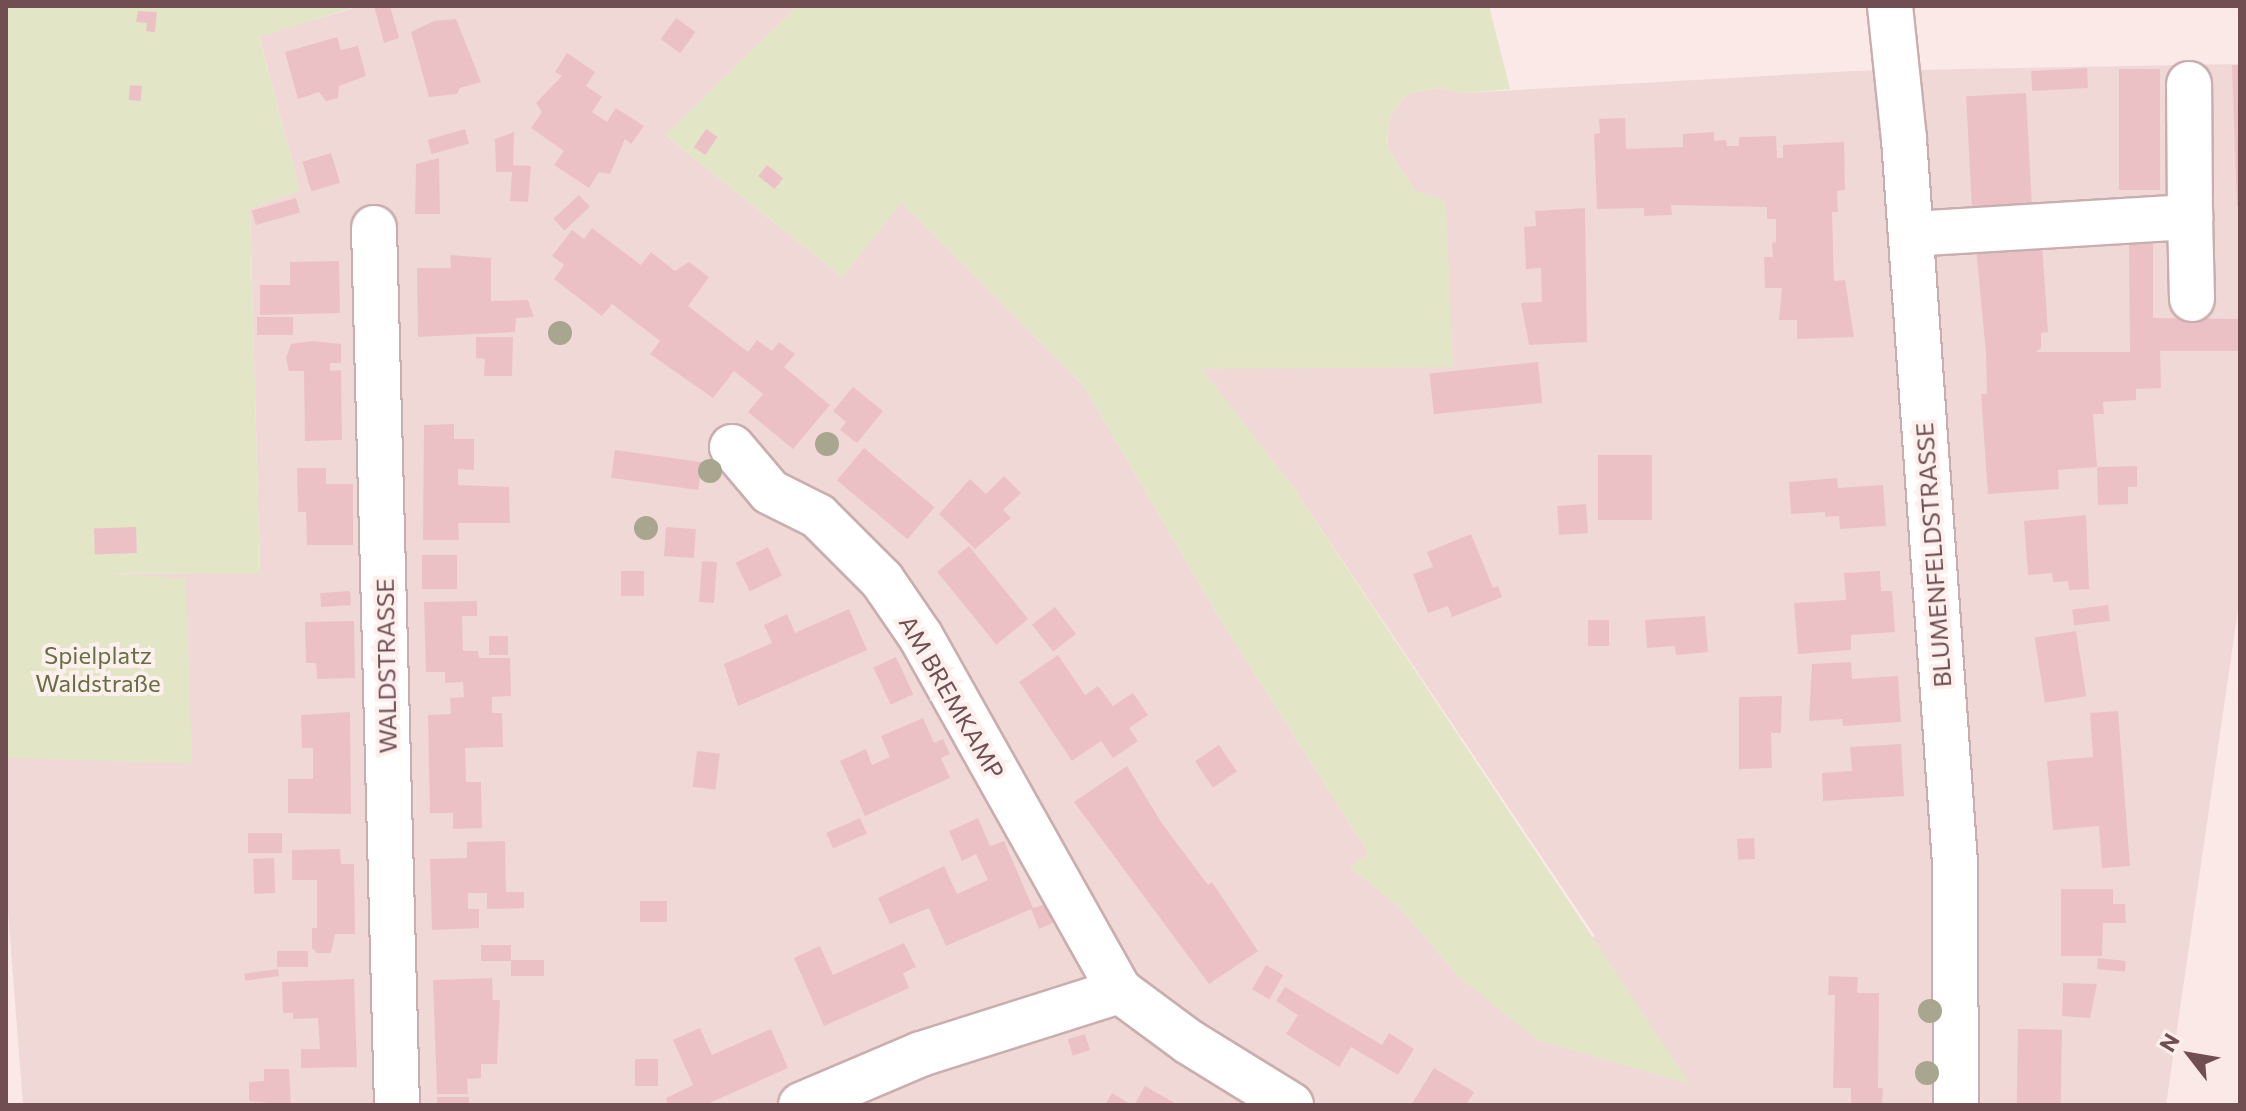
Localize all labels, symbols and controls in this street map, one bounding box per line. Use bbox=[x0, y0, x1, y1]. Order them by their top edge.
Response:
street label: BLUMENFELDSTRASSE bbox=[1909, 422, 1957, 688]
street label: WALDSTRASSE bbox=[370, 578, 402, 754]
street label: AM BREMKAMP bbox=[894, 610, 1010, 784]
park label: Spielplatz Waldstraße bbox=[35, 641, 161, 697]
north arrow bbox=[2150, 1015, 2230, 1095]
text: N bbox=[2153, 1028, 2185, 1056]

